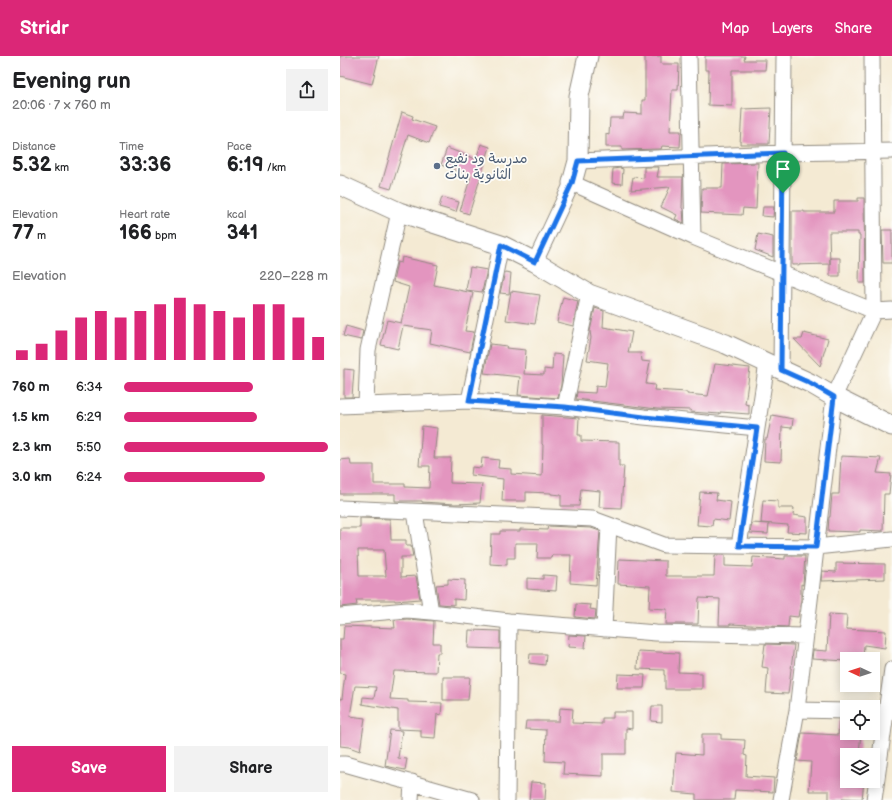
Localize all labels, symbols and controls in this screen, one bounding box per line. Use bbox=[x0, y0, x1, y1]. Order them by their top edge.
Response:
text: Stridr bbox=[20, 17, 69, 40]
text: Map bbox=[721, 20, 749, 37]
text: Layers bbox=[771, 20, 813, 37]
text: Share bbox=[835, 20, 872, 37]
text: Evening run bbox=[12, 68, 131, 95]
button: share bbox=[286, 69, 328, 111]
text: 20:06 · 7 × 760 m bbox=[12, 97, 111, 113]
text: Distance bbox=[12, 140, 56, 153]
text: Time bbox=[119, 140, 144, 153]
text: Pace bbox=[227, 140, 252, 153]
place label: مدرسة ود نفيع الثانوية بنات bbox=[445, 150, 528, 184]
pin bbox=[766, 152, 800, 193]
text: 5.32 bbox=[12, 153, 52, 177]
text: 33:36 bbox=[119, 153, 171, 177]
text: 6:19 bbox=[227, 153, 264, 177]
icon: arrive bbox=[772, 158, 794, 180]
text: km bbox=[52, 161, 69, 174]
text: /km bbox=[264, 161, 286, 174]
marker: مدرسة ود نفيع الثانوية بنات bbox=[432, 161, 442, 171]
text: Elevation bbox=[12, 208, 58, 221]
text: Heart rate bbox=[119, 208, 170, 221]
text: kcal bbox=[227, 208, 246, 221]
text: 77 bbox=[12, 221, 34, 245]
text: 166 bbox=[119, 221, 152, 245]
text: 341 bbox=[227, 221, 258, 245]
text: m bbox=[34, 229, 46, 242]
text: bpm bbox=[152, 229, 177, 242]
text: Elevation bbox=[12, 268, 66, 284]
text: 220–228 m bbox=[259, 268, 328, 284]
text: 760 m bbox=[12, 379, 50, 395]
text: 6:34 bbox=[76, 379, 103, 395]
text: 1.5 km bbox=[12, 409, 49, 425]
text: 6:29 bbox=[76, 409, 102, 425]
text: 2.3 km bbox=[12, 439, 52, 455]
text: 5:50 bbox=[76, 439, 101, 455]
text: 3.0 km bbox=[12, 469, 52, 485]
text: 6:24 bbox=[76, 469, 102, 485]
north arrow bbox=[840, 652, 880, 692]
map controls bbox=[840, 652, 880, 788]
button: locate bbox=[840, 700, 880, 740]
button: Save bbox=[12, 746, 166, 792]
button: Share bbox=[174, 746, 328, 792]
button: layers bbox=[840, 748, 880, 788]

